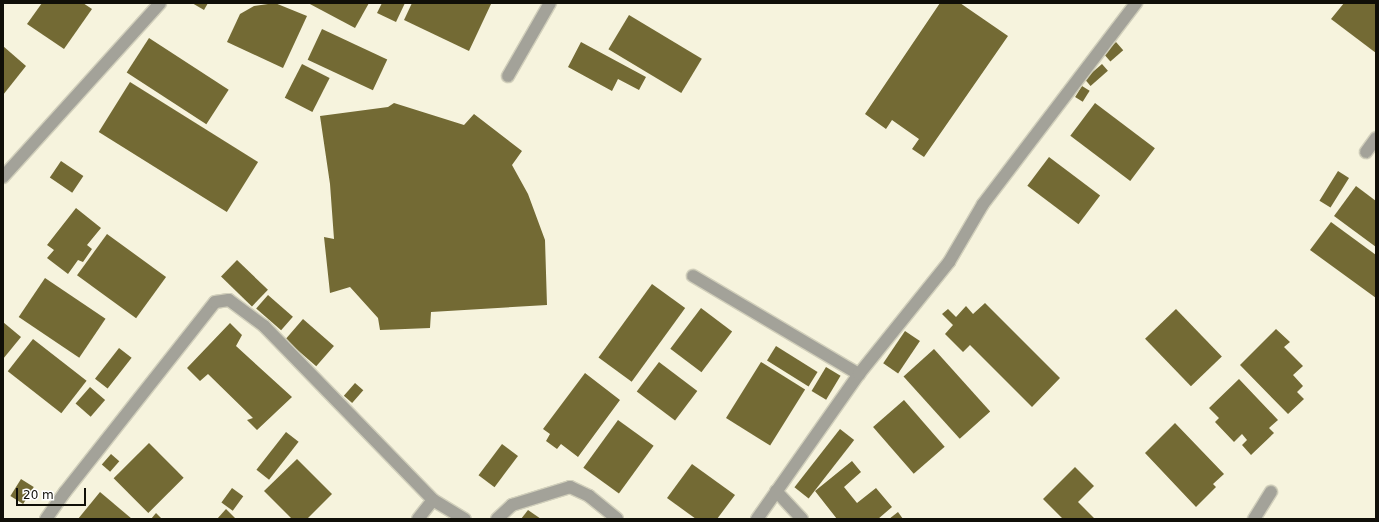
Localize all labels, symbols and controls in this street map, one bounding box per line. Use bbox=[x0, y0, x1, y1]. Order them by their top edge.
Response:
scale bar bbox=[18, 480, 88, 506]
text: 20 m bbox=[23, 488, 54, 502]

